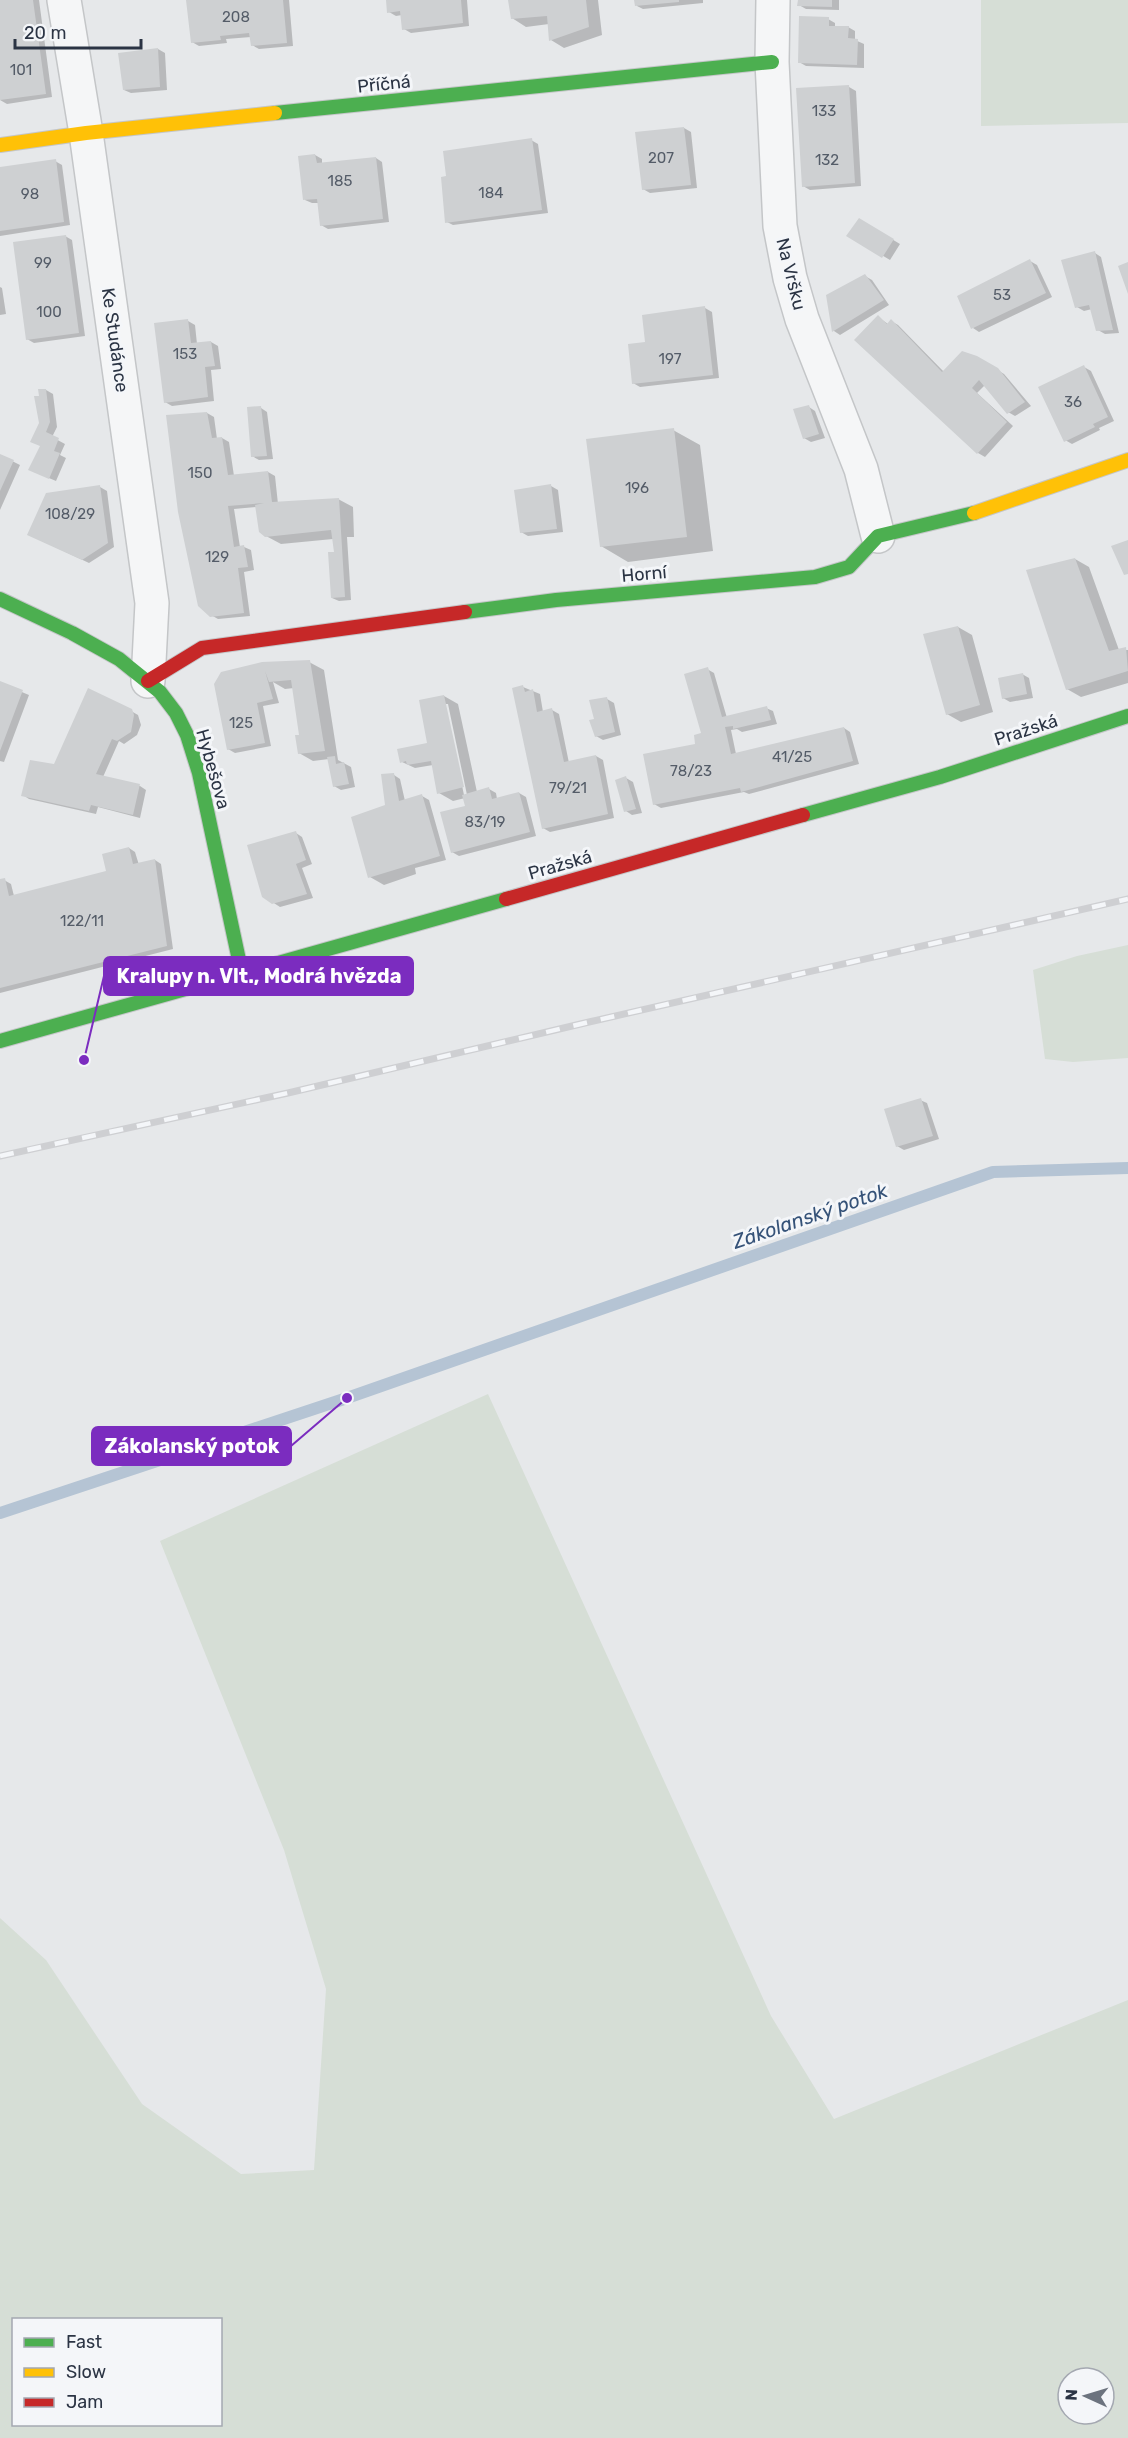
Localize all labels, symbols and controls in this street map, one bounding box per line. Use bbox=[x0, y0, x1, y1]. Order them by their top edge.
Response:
house number: 208 bbox=[222, 8, 250, 26]
scale bar bbox=[15, 12, 141, 50]
text: 20 m bbox=[24, 22, 66, 44]
house number: 101 bbox=[10, 61, 32, 79]
street label: Příčná bbox=[356, 70, 412, 98]
house number: 133 bbox=[812, 102, 836, 120]
house number: 207 bbox=[648, 149, 674, 167]
house number: 132 bbox=[815, 151, 839, 169]
house number: 185 bbox=[328, 172, 353, 190]
house number: 184 bbox=[478, 184, 504, 202]
house number: 98 bbox=[21, 185, 39, 203]
street label: Na Vršku bbox=[771, 236, 811, 312]
house number: 99 bbox=[34, 254, 52, 272]
street label: Ke Studánce bbox=[97, 286, 133, 394]
house number: 53 bbox=[993, 286, 1011, 304]
house number: 100 bbox=[36, 303, 62, 321]
house number: 153 bbox=[173, 345, 197, 363]
house number: 197 bbox=[658, 350, 682, 368]
house number: 36 bbox=[1064, 393, 1082, 411]
house number: 150 bbox=[188, 464, 212, 482]
house number: 196 bbox=[625, 479, 649, 497]
house number: 108/29 bbox=[45, 505, 95, 523]
house number: 129 bbox=[205, 548, 229, 566]
street label: Horní bbox=[620, 561, 669, 587]
street label: Pražská bbox=[991, 709, 1061, 751]
house number: 125 bbox=[229, 714, 253, 732]
street label: Hybešova bbox=[191, 726, 235, 812]
house number: 41/25 bbox=[772, 748, 812, 766]
house number: 78/23 bbox=[670, 762, 712, 780]
house number: 79/21 bbox=[549, 779, 587, 797]
house number: 83/19 bbox=[465, 813, 506, 831]
street label: Pražská bbox=[525, 845, 595, 885]
house number: 122/11 bbox=[60, 912, 104, 930]
callout: Kralupy n. Vlt., Modrá hvězda bbox=[104, 957, 413, 995]
text: Kralupy n. Vlt., Modrá hvězda bbox=[117, 964, 401, 988]
water label: Zákolanský potok bbox=[728, 1178, 891, 1254]
callout: Zákolanský potok bbox=[92, 1427, 291, 1465]
text: Zákolanský potok bbox=[104, 1434, 280, 1458]
legend bbox=[12, 2318, 222, 2426]
text: Fast bbox=[66, 2331, 102, 2353]
text: Slow bbox=[66, 2361, 106, 2383]
north arrow bbox=[1056, 2366, 1116, 2426]
text: N bbox=[1062, 2389, 1081, 2401]
text: Jam bbox=[66, 2391, 103, 2413]

